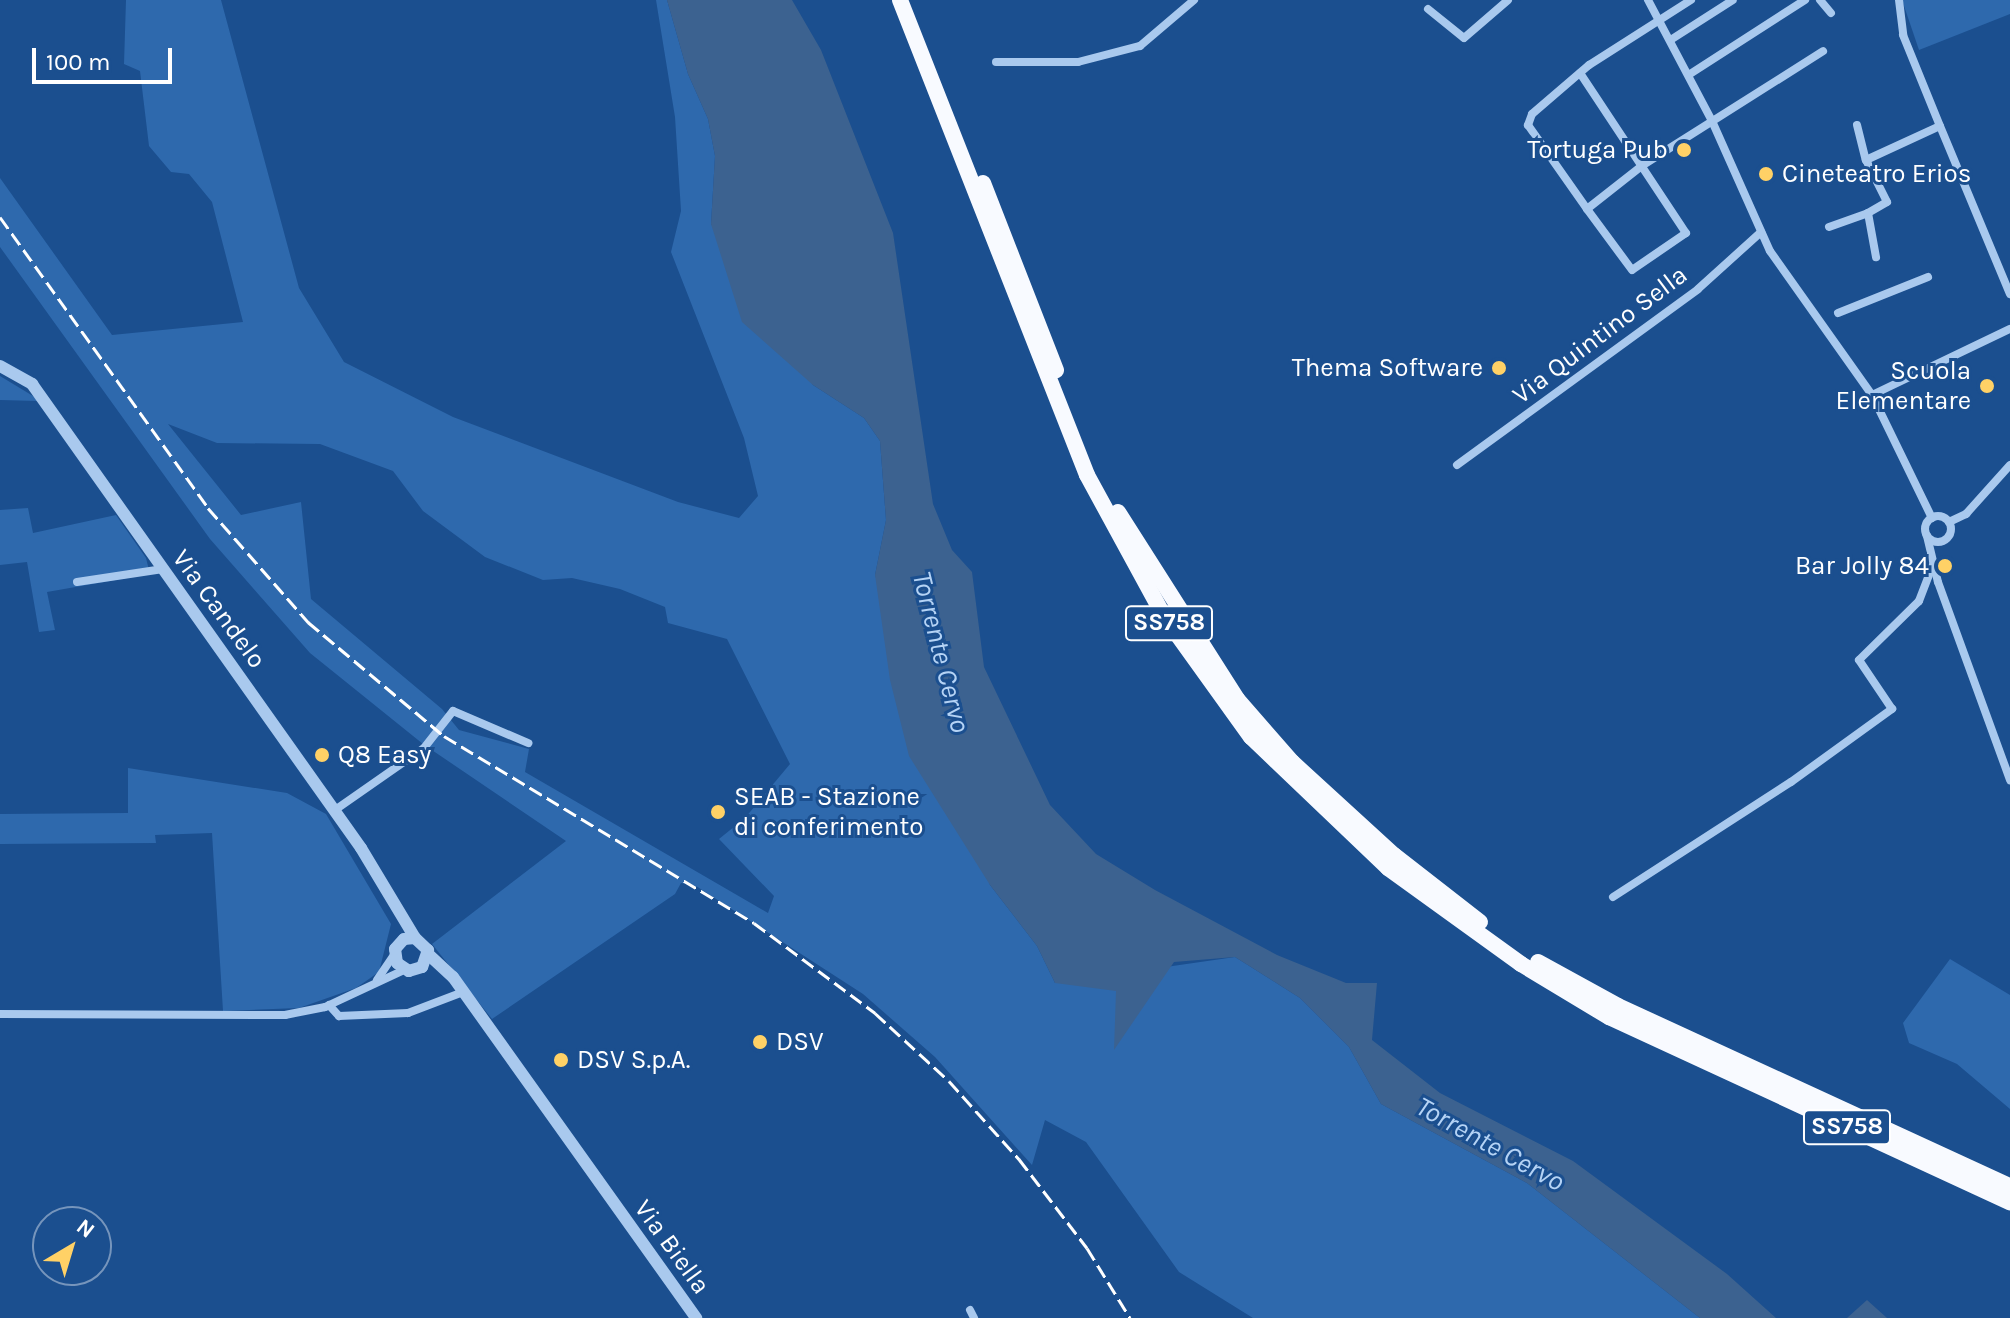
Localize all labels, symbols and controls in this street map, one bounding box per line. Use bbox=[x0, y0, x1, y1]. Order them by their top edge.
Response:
scale bar bbox=[36, 32, 176, 82]
text: 100 m bbox=[46, 48, 111, 76]
place label: Tortuga Pub bbox=[1527, 134, 1668, 166]
marker: Tortuga Pub bbox=[1675, 141, 1693, 159]
place label: Cineteatro Erios bbox=[1782, 158, 1971, 190]
marker: Cineteatro Erios bbox=[1757, 165, 1775, 183]
street label: Via Quintino Sella bbox=[1507, 259, 1693, 411]
place label: Thema Software bbox=[1292, 352, 1483, 384]
place label: Scuola Elementare bbox=[1836, 355, 1971, 416]
marker: Thema Software bbox=[1490, 359, 1508, 377]
marker: Scuola Elementare bbox=[1978, 377, 1996, 395]
street label: Via Candelo bbox=[166, 544, 272, 674]
place label: Bar Jolly 84 bbox=[1795, 550, 1929, 582]
marker: Bar Jolly 84 bbox=[1936, 557, 1954, 575]
water label: Torrente Cervo bbox=[905, 568, 977, 736]
road number: SS758 bbox=[1123, 603, 1215, 643]
place label: Q8 Easy bbox=[338, 739, 431, 771]
marker: Q8 Easy bbox=[313, 746, 331, 764]
place label: SEAB - Stazione di conferimento bbox=[734, 781, 923, 842]
marker: SEAB - Stazione di conferimento bbox=[709, 803, 727, 821]
place label: DSV bbox=[776, 1026, 824, 1058]
marker: DSV bbox=[751, 1033, 769, 1051]
place label: DSV S.p.A. bbox=[577, 1044, 690, 1076]
marker: DSV S.p.A. bbox=[552, 1051, 570, 1069]
water label: Torrente Cervo bbox=[1410, 1089, 1570, 1199]
road number: SS758 bbox=[1801, 1107, 1893, 1147]
street label: Via Biella bbox=[627, 1194, 717, 1300]
north arrow bbox=[32, 1206, 112, 1286]
text: N bbox=[71, 1214, 100, 1244]

